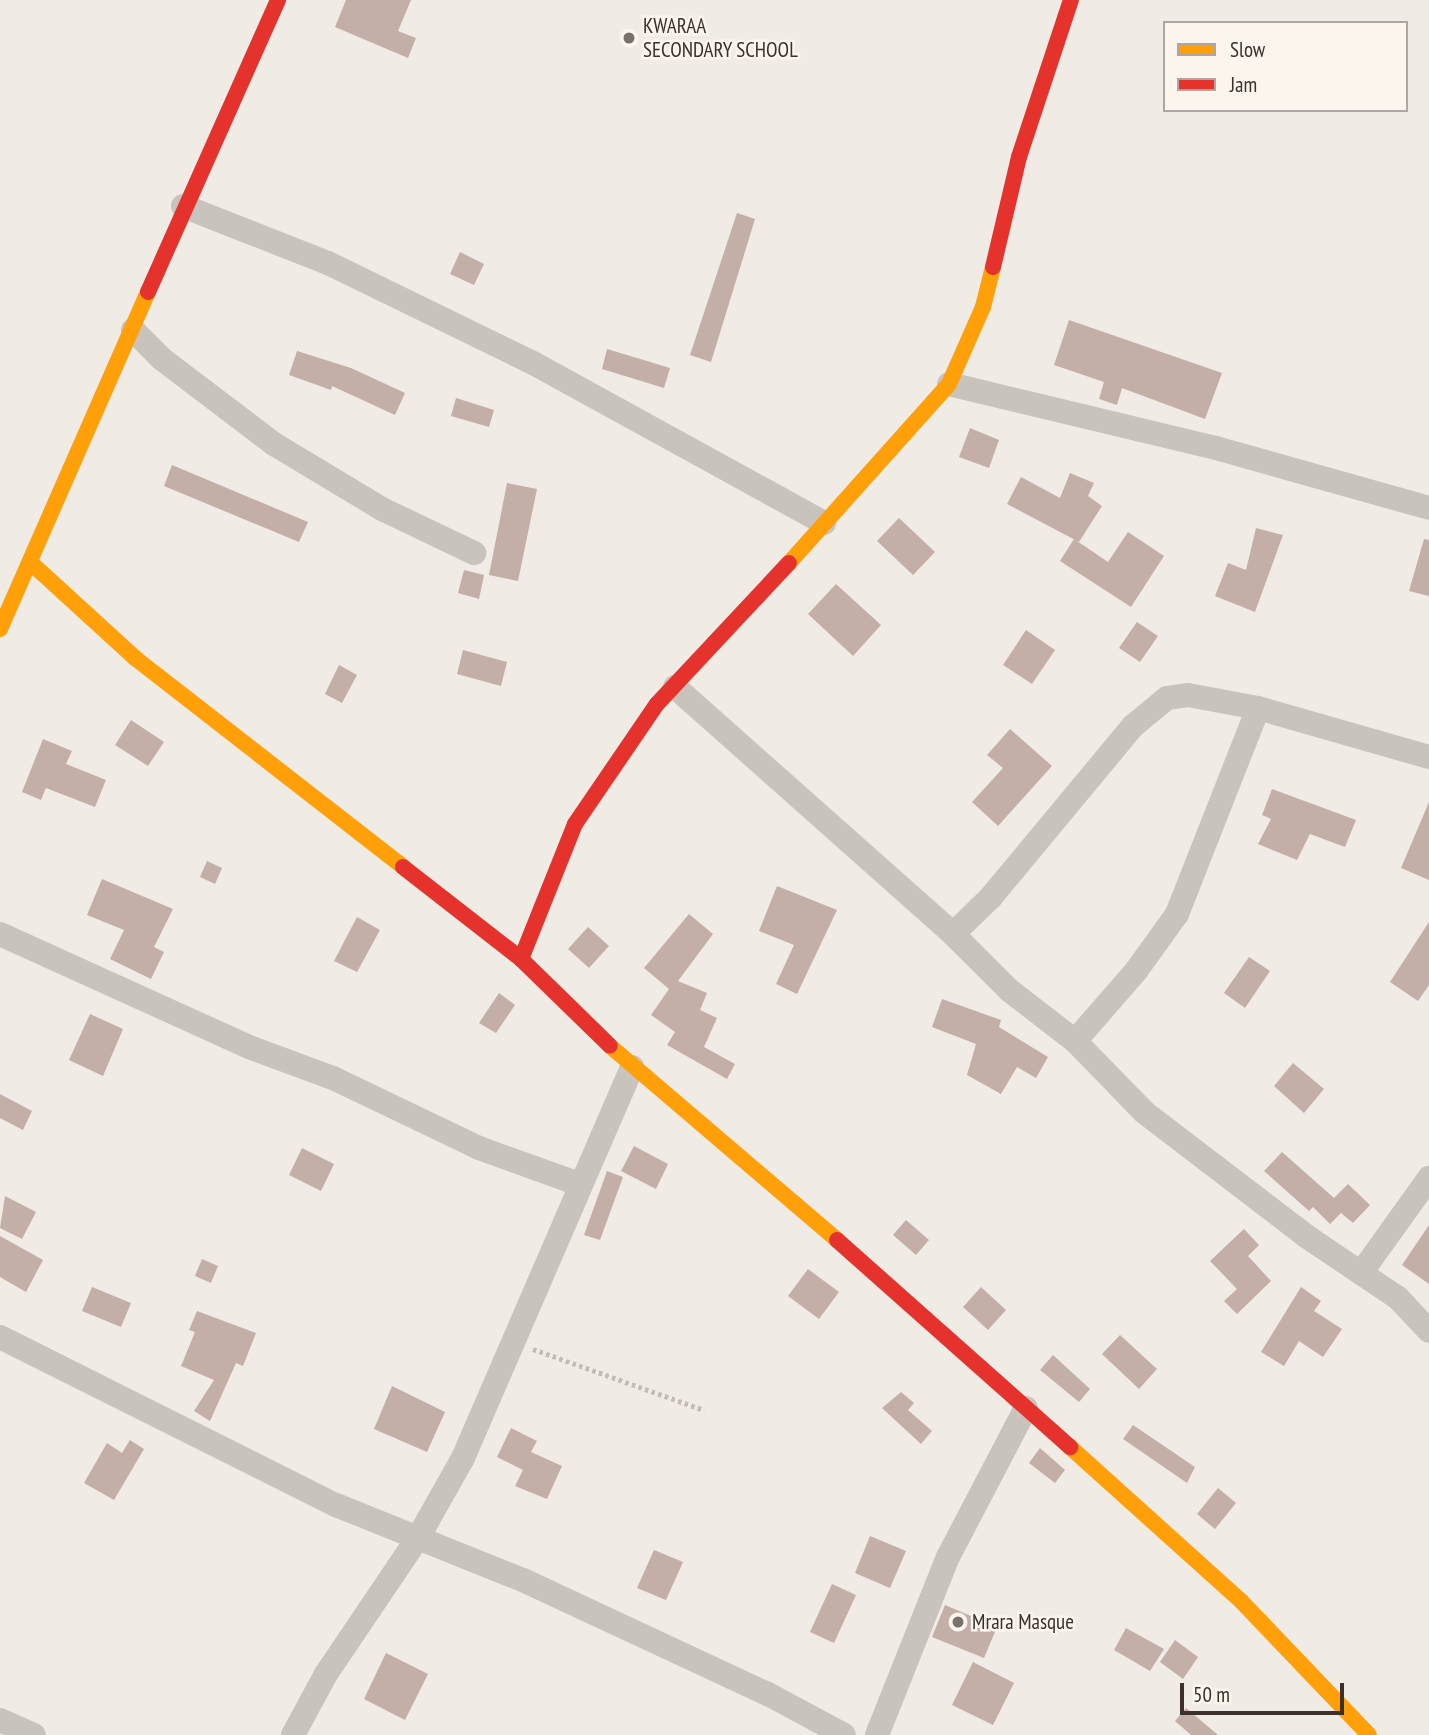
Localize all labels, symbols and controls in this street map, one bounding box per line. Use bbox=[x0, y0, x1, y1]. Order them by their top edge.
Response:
place label: KWARAA SECONDARY SCHOOL bbox=[643, 13, 798, 63]
legend bbox=[1163, 21, 1408, 112]
marker: KWARAA SECONDARY SCHOOL bbox=[621, 30, 637, 46]
text: Slow bbox=[1230, 36, 1265, 63]
text: Jam bbox=[1230, 71, 1257, 98]
place label: Mrara Masque bbox=[972, 1609, 1074, 1635]
marker: Mrara Masque bbox=[950, 1614, 966, 1630]
scale bar bbox=[1184, 1668, 1348, 1712]
text: 50 m bbox=[1193, 1681, 1230, 1708]

